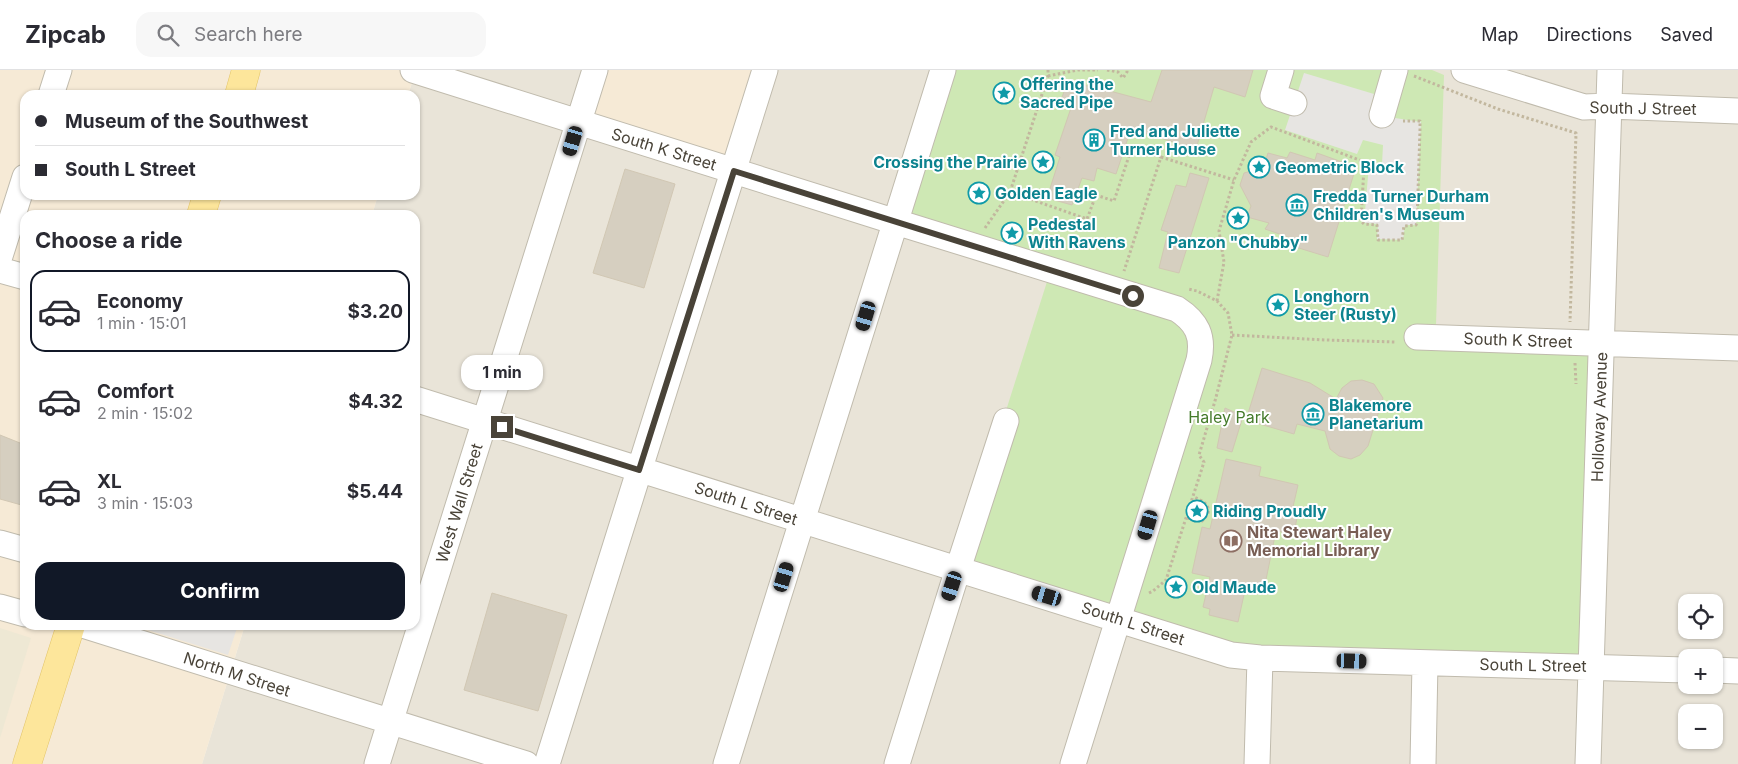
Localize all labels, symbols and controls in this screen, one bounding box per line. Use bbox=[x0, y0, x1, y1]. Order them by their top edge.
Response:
search box bbox=[136, 12, 486, 57]
text: Zipcab bbox=[25, 20, 106, 49]
icon: search bbox=[154, 21, 182, 49]
text: Search here bbox=[194, 23, 303, 46]
text: Map bbox=[1481, 24, 1519, 45]
text: Directions bbox=[1547, 24, 1632, 45]
text: Saved bbox=[1660, 24, 1713, 45]
place label: Offering the Sacred Pipe bbox=[1020, 74, 1114, 112]
place icon: Offering the Sacred Pipe bbox=[992, 81, 1016, 105]
street label: South J Street bbox=[1589, 97, 1697, 119]
text: Museum of the Southwest bbox=[65, 110, 308, 133]
place label: Fred and Juliette Turner House bbox=[1110, 121, 1240, 159]
car bbox=[561, 124, 584, 158]
street label: South K Street bbox=[609, 124, 719, 174]
building icon: Fred and Juliette Turner House bbox=[1082, 128, 1106, 152]
place icon: Crossing the Prairie bbox=[1031, 150, 1055, 174]
place label: Crossing the Prairie bbox=[873, 152, 1027, 172]
place icon: Geometric Block bbox=[1247, 155, 1271, 179]
place label: Geometric Block bbox=[1275, 157, 1405, 177]
text: South L Street bbox=[65, 158, 196, 181]
place icon: Golden Eagle bbox=[967, 181, 991, 205]
place label: Golden Eagle bbox=[995, 183, 1098, 203]
place label: Fredda Turner Durham Children's Museum bbox=[1313, 186, 1489, 224]
museum icon: Fredda Turner Durham Children's Museum bbox=[1285, 193, 1309, 217]
place icon: Panzon "Chubby" bbox=[1226, 206, 1250, 230]
place label: Pedestal With Ravens bbox=[1028, 214, 1126, 252]
place icon: Pedestal With Ravens bbox=[1000, 221, 1024, 245]
text: Choose a ride bbox=[35, 227, 183, 253]
place label: Panzon "Chubby" bbox=[1168, 232, 1308, 252]
route start bbox=[1122, 285, 1144, 307]
place label: Longhorn Steer (Rusty) bbox=[1294, 286, 1397, 324]
icon: car bbox=[37, 289, 82, 334]
text: Economy bbox=[97, 290, 183, 313]
place icon: Longhorn Steer (Rusty) bbox=[1266, 293, 1290, 317]
car bbox=[854, 299, 877, 333]
text: $3.20 bbox=[348, 300, 403, 323]
text: 1 min · 15:01 bbox=[97, 313, 186, 333]
street label: South K Street bbox=[1463, 328, 1573, 352]
street label: Holloway Avenue bbox=[1587, 352, 1611, 482]
callout: 1 min bbox=[461, 354, 543, 390]
text: 1 min bbox=[482, 362, 522, 382]
icon: car bbox=[37, 379, 82, 424]
text: Comfort bbox=[97, 380, 174, 403]
text: $4.32 bbox=[348, 390, 403, 413]
place label: Blakemore Planetarium bbox=[1329, 395, 1423, 433]
museum icon: Blakemore Planetarium bbox=[1301, 402, 1325, 426]
text: 2 min · 15:02 bbox=[97, 403, 193, 423]
park label: Haley Park bbox=[1188, 407, 1270, 427]
route end bbox=[491, 416, 513, 438]
street label: West Wall Street bbox=[431, 441, 487, 565]
icon: car bbox=[37, 469, 82, 514]
text: XL bbox=[97, 470, 122, 493]
street label: South L Street bbox=[692, 477, 800, 529]
text: $5.44 bbox=[347, 480, 403, 503]
text: 3 min · 15:03 bbox=[97, 493, 193, 513]
place icon: Riding Proudly bbox=[1185, 499, 1209, 523]
place label: Riding Proudly bbox=[1213, 501, 1327, 521]
car bbox=[1136, 508, 1159, 542]
place label: Nita Stewart Haley Memorial Library bbox=[1247, 522, 1392, 560]
library icon: Nita Stewart Haley Memorial Library bbox=[1219, 529, 1243, 553]
car bbox=[772, 560, 795, 594]
button: Confirm bbox=[35, 562, 405, 620]
car bbox=[940, 569, 963, 603]
place icon: Old Maude bbox=[1164, 575, 1188, 599]
place label: Old Maude bbox=[1192, 577, 1276, 597]
car bbox=[1030, 584, 1063, 608]
map controls bbox=[1678, 594, 1723, 749]
button: locate bbox=[1678, 594, 1723, 639]
street label: South L Street bbox=[1079, 597, 1187, 649]
street label: North M Street bbox=[181, 647, 293, 701]
button: + bbox=[1678, 649, 1723, 694]
car bbox=[1336, 653, 1367, 669]
street label: South L Street bbox=[1479, 654, 1587, 676]
button: − bbox=[1678, 704, 1723, 749]

